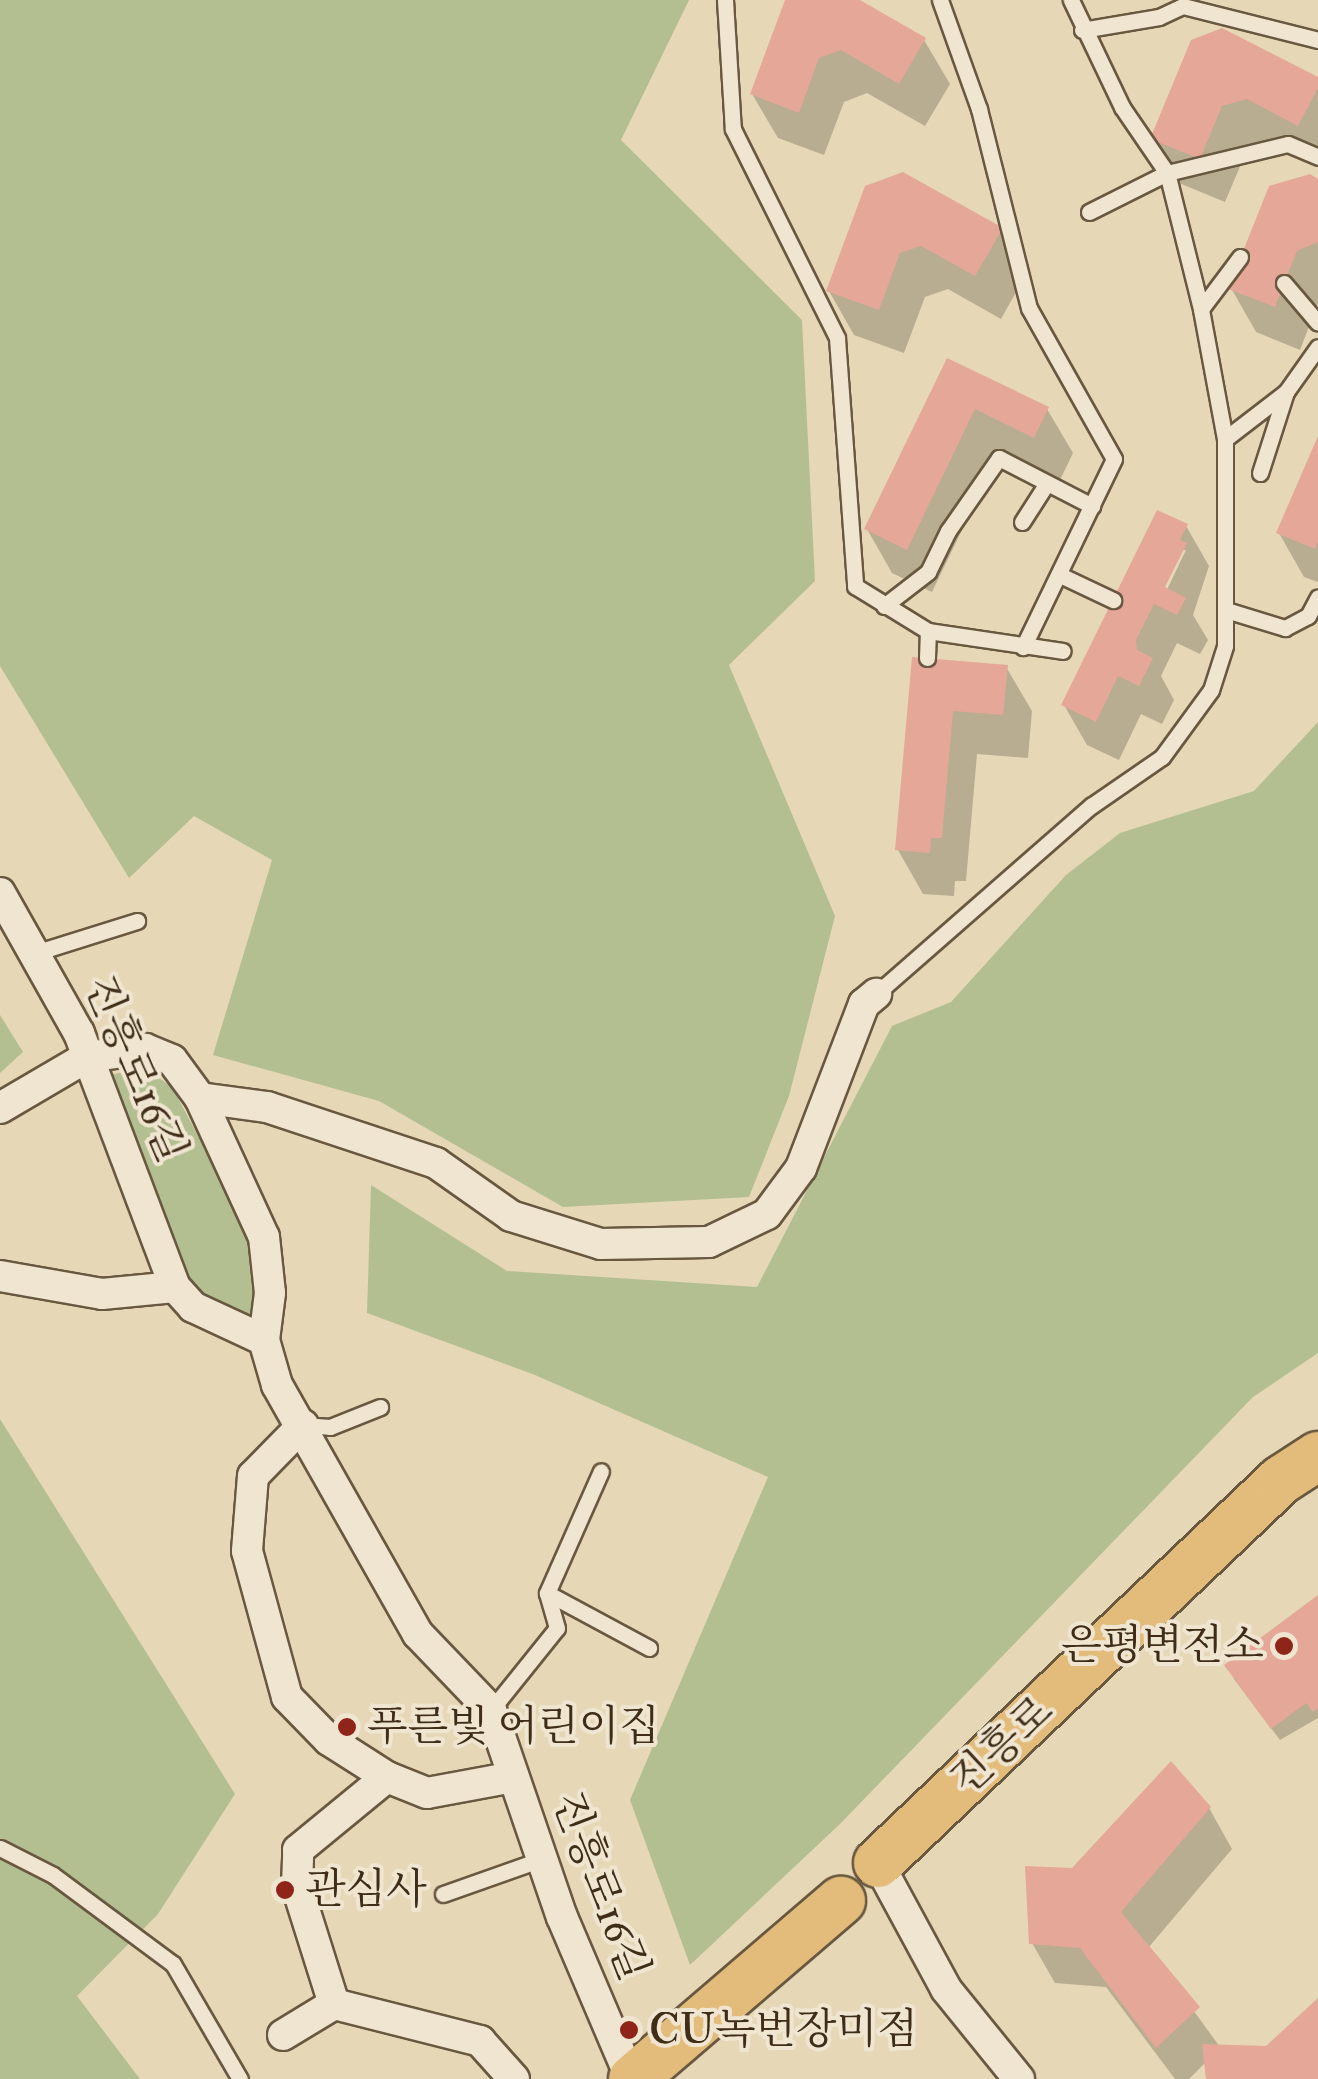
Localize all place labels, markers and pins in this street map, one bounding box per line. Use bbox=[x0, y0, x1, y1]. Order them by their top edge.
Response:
place label: 은평변전소 bbox=[1061, 1621, 1264, 1671]
marker: 은평변전소 bbox=[1273, 1635, 1295, 1657]
place label: 푸른빛 어린이집 bbox=[367, 1702, 660, 1752]
marker: 푸른빛 어린이집 bbox=[336, 1716, 358, 1738]
place label: 관심사 bbox=[305, 1865, 427, 1915]
marker: 관심사 bbox=[274, 1879, 296, 1901]
place label: CU녹번장미점 bbox=[649, 2005, 918, 2055]
marker: CU녹번장미점 bbox=[618, 2019, 640, 2041]

